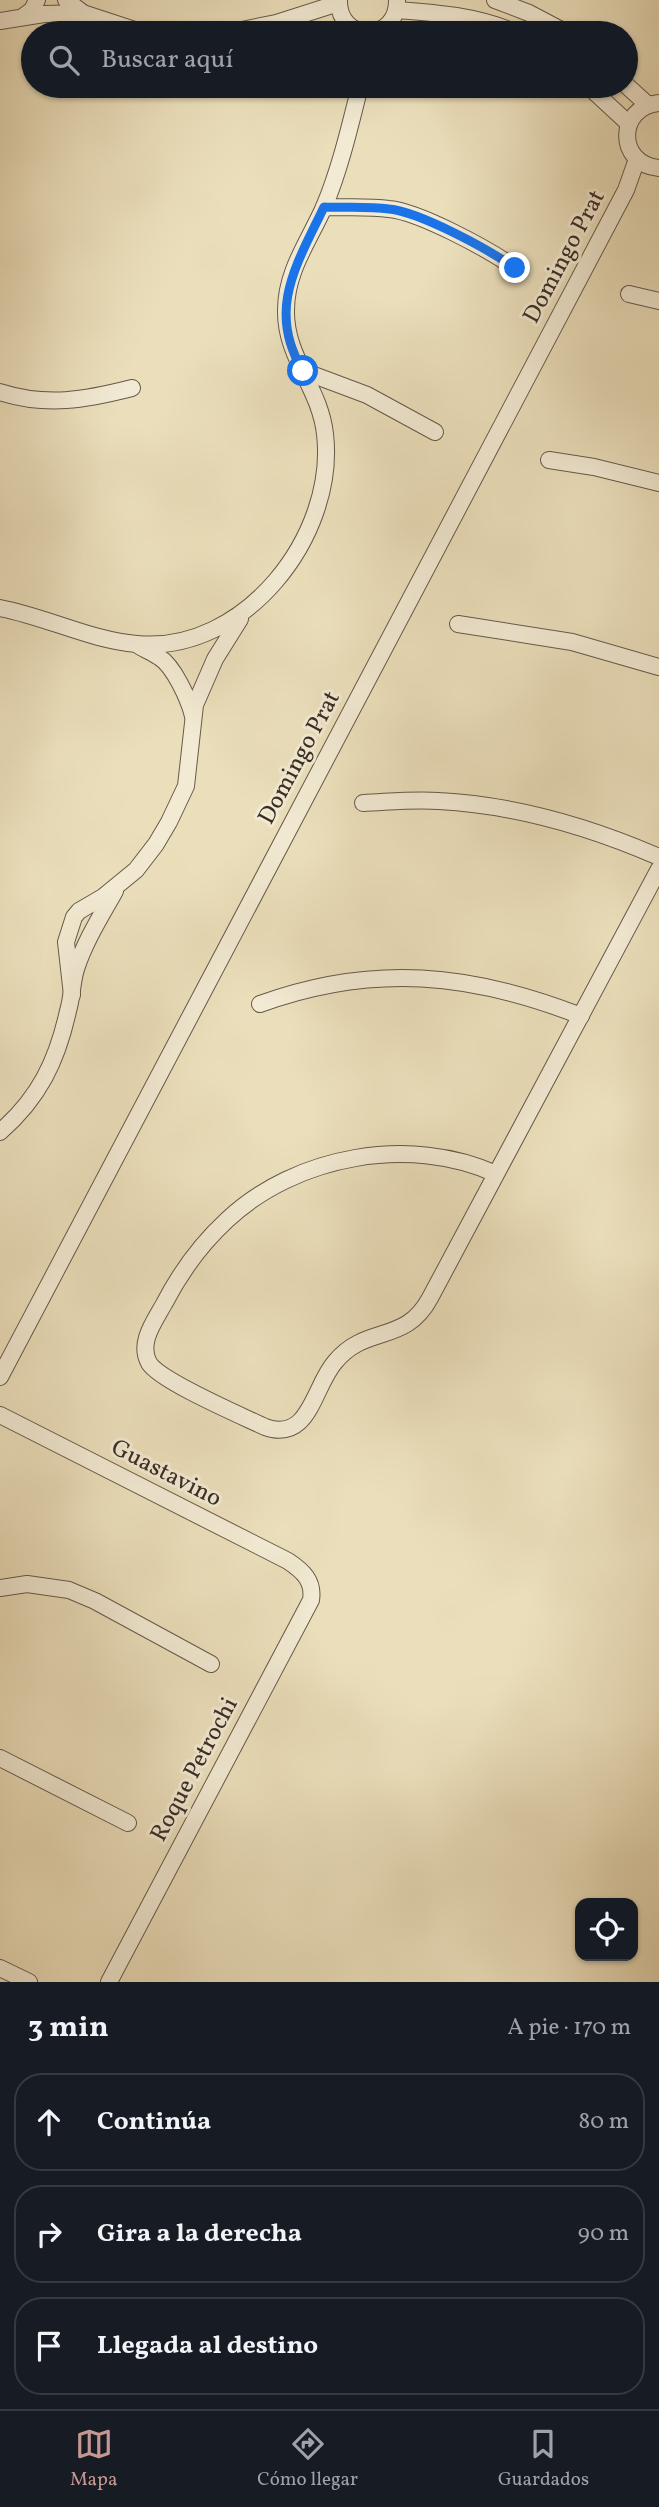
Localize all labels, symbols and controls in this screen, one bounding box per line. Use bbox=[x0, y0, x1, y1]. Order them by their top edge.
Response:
search box bbox=[21, 21, 638, 98]
icon: search bbox=[45, 41, 83, 79]
text: Buscar aquí bbox=[101, 42, 233, 78]
street label: Domingo Prat bbox=[515, 184, 615, 330]
route end bbox=[499, 252, 530, 283]
route start bbox=[287, 355, 318, 386]
street label: Domingo Prat bbox=[250, 685, 350, 831]
street label: Guastavino bbox=[105, 1432, 227, 1516]
street label: Roque Petrochi bbox=[143, 1692, 247, 1848]
map controls bbox=[575, 1898, 638, 1961]
button: locate bbox=[575, 1898, 638, 1961]
text: 3 min bbox=[28, 2007, 109, 2049]
text: A pie · 170 m bbox=[508, 2012, 631, 2044]
icon: ahead bbox=[30, 2103, 68, 2141]
text: Continúa bbox=[97, 2104, 211, 2140]
text: 80 m bbox=[579, 2106, 629, 2138]
icon: right bbox=[30, 2215, 68, 2253]
text: Gira a la derecha bbox=[97, 2216, 302, 2252]
text: 90 m bbox=[578, 2218, 629, 2250]
icon: arrive bbox=[30, 2327, 68, 2365]
text: Llegada al destino bbox=[97, 2328, 318, 2364]
tab: Mapa bbox=[70, 2425, 117, 2493]
tab: Cómo llegar bbox=[257, 2425, 358, 2493]
tab: Guardados bbox=[498, 2425, 589, 2493]

